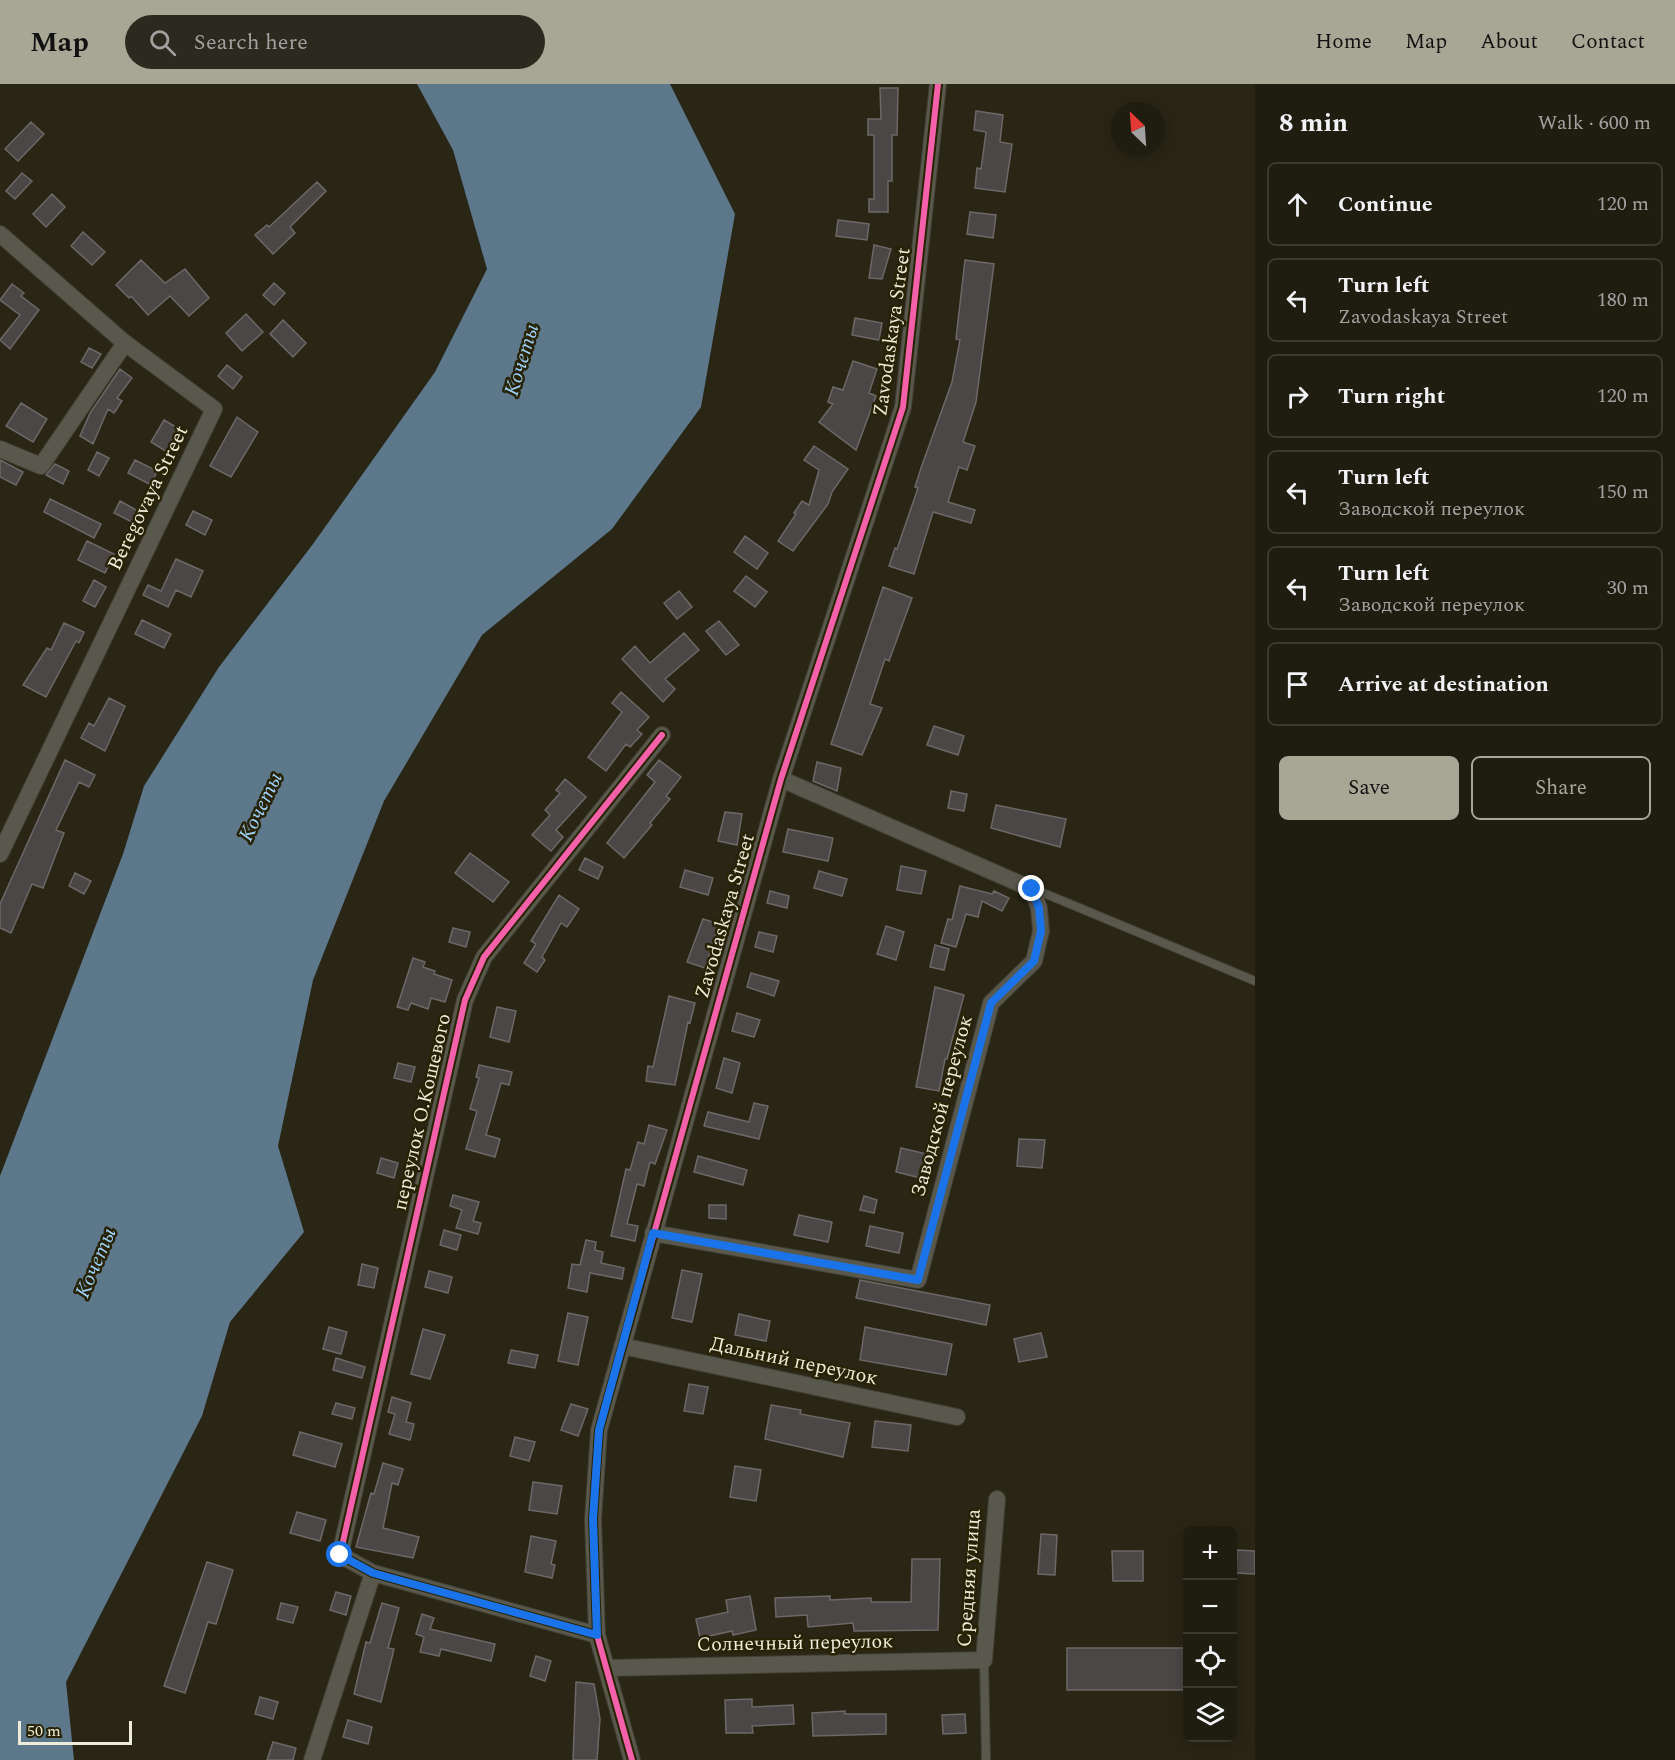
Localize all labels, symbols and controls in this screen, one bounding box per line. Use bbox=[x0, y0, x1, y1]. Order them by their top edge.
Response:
search box bbox=[125, 15, 545, 69]
text: Map bbox=[30, 21, 89, 64]
icon: search bbox=[146, 26, 179, 59]
text: Search here bbox=[194, 26, 308, 59]
text: Home bbox=[1315, 26, 1372, 58]
text: Map bbox=[1405, 26, 1447, 58]
text: About bbox=[1480, 26, 1538, 58]
text: Contact bbox=[1571, 26, 1645, 58]
north arrow bbox=[1111, 102, 1165, 156]
text: 8 min bbox=[1279, 103, 1348, 143]
text: Walk · 600 m bbox=[1538, 108, 1651, 138]
icon: ahead bbox=[1281, 188, 1314, 221]
text: Continue bbox=[1338, 188, 1433, 221]
text: 120 m bbox=[1597, 189, 1649, 219]
street label: Zavodaskaya Street bbox=[865, 246, 919, 418]
text: Turn left bbox=[1338, 269, 1430, 302]
icon: left bbox=[1281, 284, 1314, 317]
text: 180 m bbox=[1597, 285, 1649, 315]
text: Zavodaskaya Street bbox=[1338, 302, 1508, 332]
water label: Кочеты bbox=[496, 320, 548, 400]
icon: right bbox=[1281, 380, 1314, 413]
text: Turn right bbox=[1338, 380, 1445, 413]
text: 120 m bbox=[1597, 381, 1649, 411]
street label: Beregovaya Street bbox=[100, 420, 196, 576]
text: Turn left bbox=[1338, 461, 1430, 494]
icon: left bbox=[1281, 476, 1314, 509]
text: 150 m bbox=[1597, 477, 1649, 507]
text: Заводской переулок bbox=[1338, 494, 1525, 524]
text: Turn left bbox=[1338, 557, 1430, 590]
icon: left bbox=[1281, 572, 1314, 605]
text: 30 m bbox=[1607, 573, 1649, 603]
text: Заводской переулок bbox=[1338, 590, 1525, 620]
icon: arrive bbox=[1281, 668, 1314, 701]
text: Arrive at destination bbox=[1338, 668, 1549, 701]
button: Save bbox=[1279, 756, 1459, 820]
button: Share bbox=[1471, 756, 1651, 820]
water label: Кочеты bbox=[230, 767, 292, 847]
street label: Zavodaskaya Street bbox=[687, 830, 763, 1002]
route end bbox=[1018, 875, 1044, 901]
street label: переулок О.Кошевого bbox=[385, 1011, 459, 1213]
street label: Заводской переулок bbox=[903, 1012, 981, 1200]
water label: Кочеты bbox=[67, 1223, 125, 1303]
street label: Дальний переулок bbox=[707, 1329, 881, 1393]
street label: Средняя улица bbox=[949, 1508, 989, 1648]
map controls bbox=[1183, 1526, 1237, 1742]
button: + bbox=[1183, 1526, 1237, 1580]
route start bbox=[326, 1541, 352, 1567]
button: − bbox=[1183, 1580, 1237, 1634]
street label: Солнечный переулок bbox=[696, 1626, 894, 1660]
button: locate bbox=[1183, 1634, 1237, 1688]
button: layers bbox=[1183, 1688, 1237, 1742]
scale bar bbox=[18, 1718, 132, 1746]
text: 50 m bbox=[27, 1719, 61, 1743]

